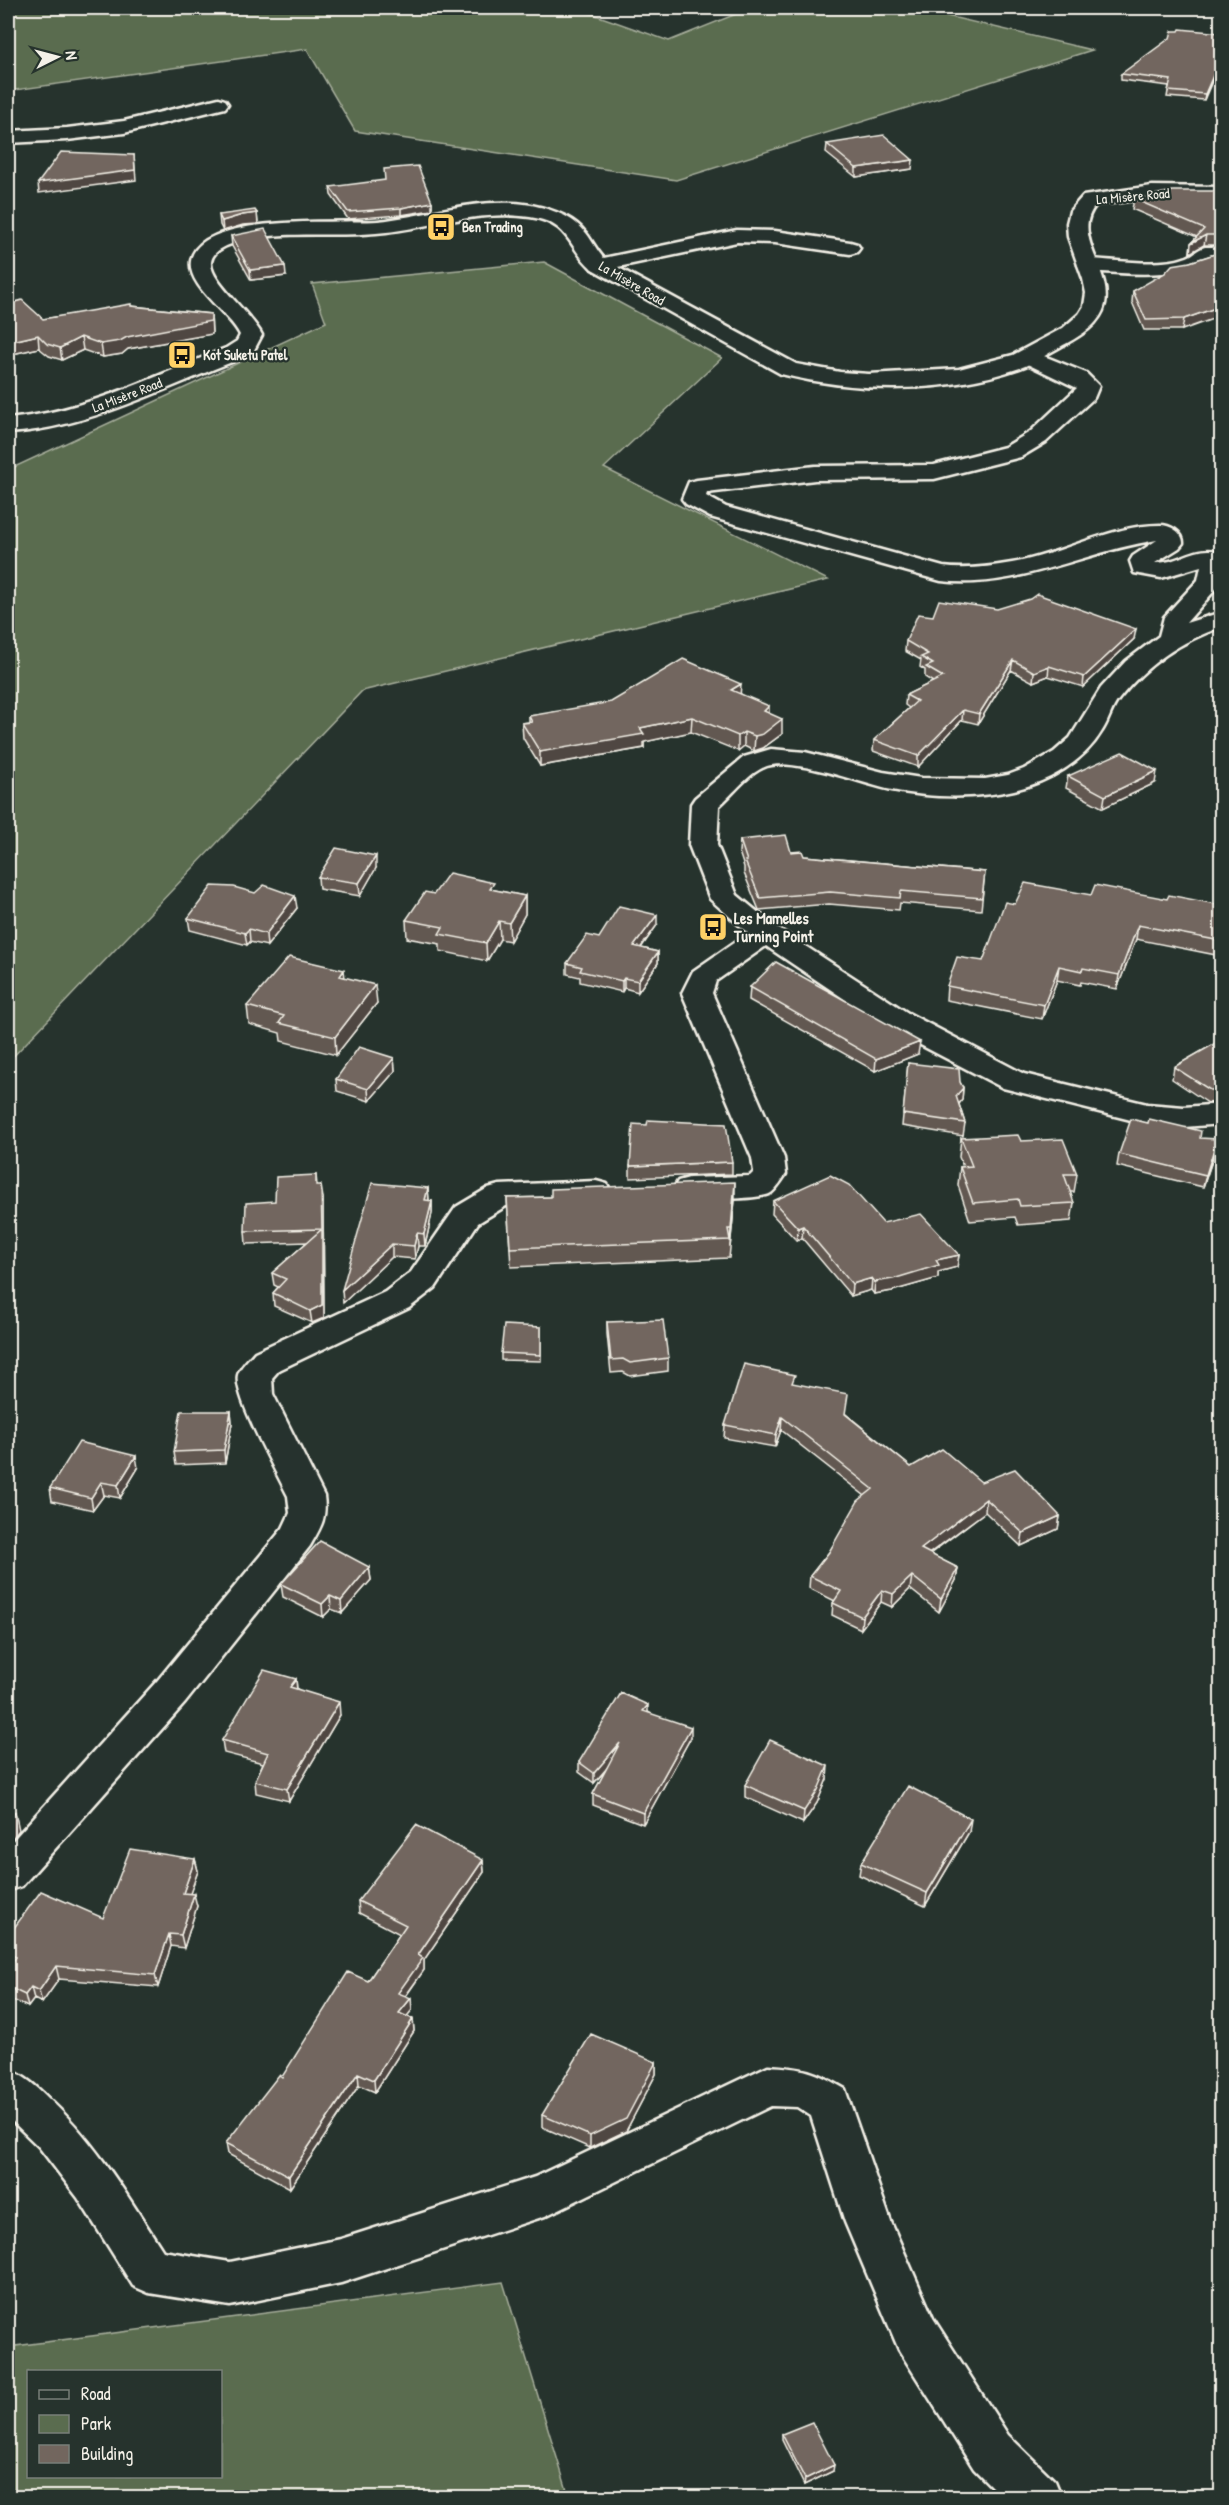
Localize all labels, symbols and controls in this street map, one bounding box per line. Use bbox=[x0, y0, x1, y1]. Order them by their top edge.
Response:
north arrow bbox=[27, 27, 87, 87]
text: N bbox=[61, 50, 83, 61]
street label: La Misère Road bbox=[1096, 183, 1171, 208]
bus stop icon: Ben Trading bbox=[425, 211, 457, 243]
place label: Ben Trading bbox=[462, 217, 523, 238]
street label: La Misère Road bbox=[596, 256, 669, 309]
bus stop icon: Kot Suketu Patel bbox=[166, 339, 198, 371]
place label: Kot Suketu Patel bbox=[203, 345, 288, 364]
street label: La Misère Road bbox=[89, 372, 165, 417]
place label: Les Mamelles Turning Point bbox=[733, 907, 814, 948]
bus stop icon: Les Mamelles Turning Point bbox=[697, 911, 729, 943]
legend bbox=[27, 2370, 222, 2478]
text: Road bbox=[81, 2381, 111, 2406]
text: Park bbox=[81, 2411, 112, 2436]
text: Building bbox=[81, 2441, 133, 2466]

